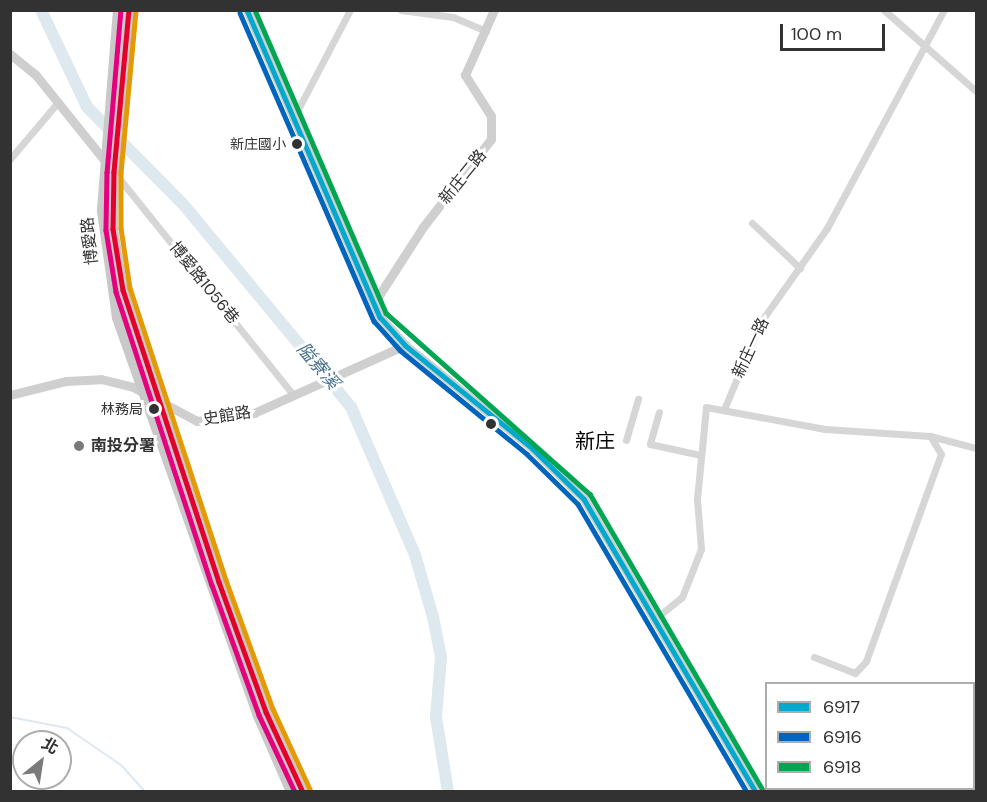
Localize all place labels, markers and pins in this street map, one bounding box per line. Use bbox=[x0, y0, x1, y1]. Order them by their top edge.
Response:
place label: 新庄國小 bbox=[230, 136, 286, 152]
marker: 新庄國小 bbox=[291, 138, 303, 150]
place label: 林務局 bbox=[101, 401, 143, 417]
marker: 林務局 bbox=[148, 403, 160, 415]
unlabelled marker bbox=[485, 418, 497, 430]
place label: 南投分署 bbox=[91, 436, 155, 456]
marker: 南投分署 bbox=[72, 439, 86, 453]

